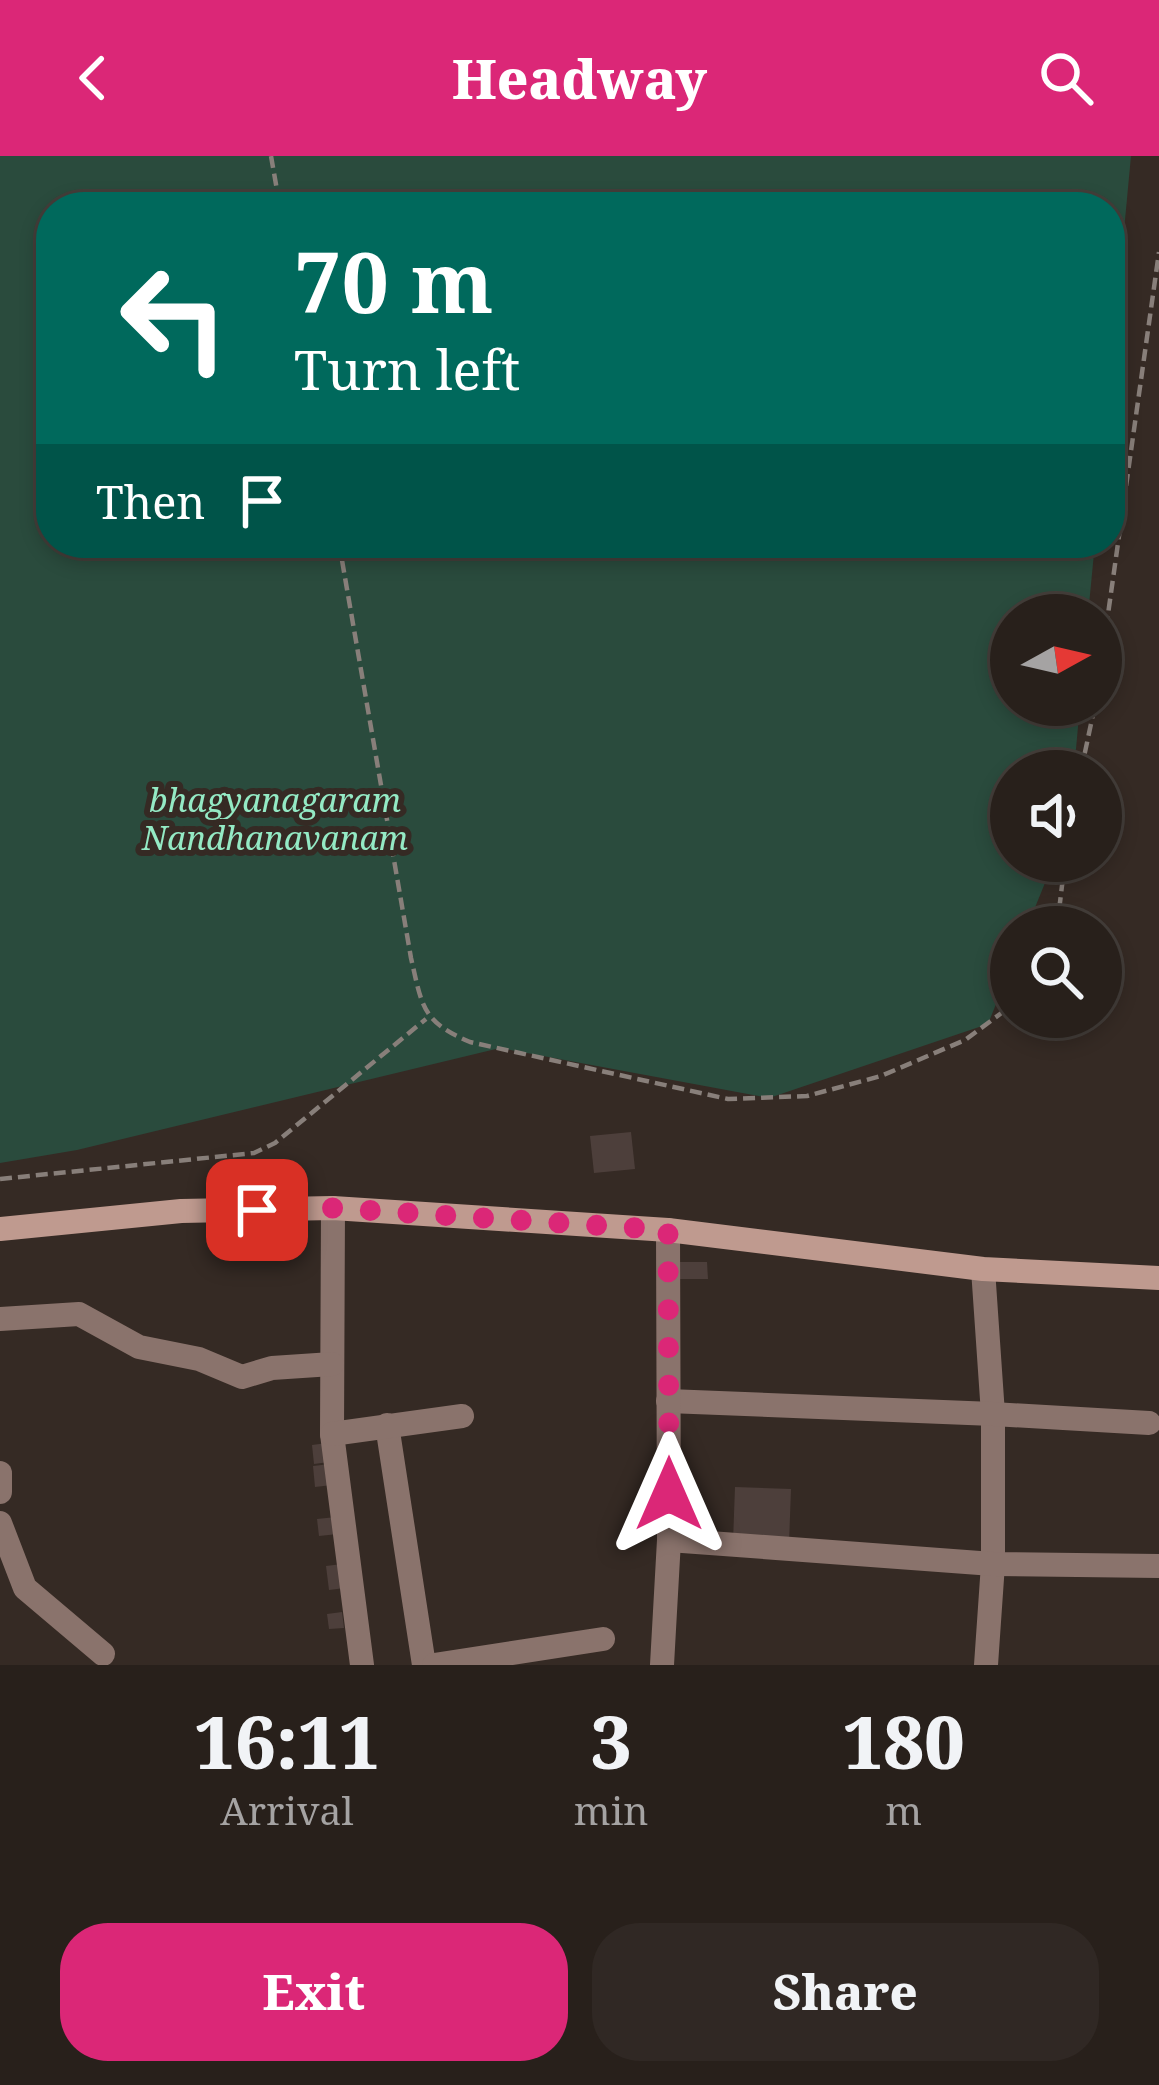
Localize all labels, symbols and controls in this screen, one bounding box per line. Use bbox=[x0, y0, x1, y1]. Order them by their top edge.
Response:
text: Headway bbox=[452, 41, 707, 115]
icon: back bbox=[60, 45, 126, 111]
icon: search bbox=[1033, 45, 1099, 111]
text: 70 m bbox=[294, 223, 494, 338]
icon: left bbox=[96, 240, 252, 396]
text: Turn left bbox=[294, 332, 520, 406]
icon: arrive bbox=[229, 468, 295, 534]
text: Then bbox=[96, 471, 205, 532]
north arrow bbox=[990, 594, 1122, 726]
map controls bbox=[990, 594, 1122, 1038]
button: sound bbox=[990, 750, 1122, 882]
park label: bhagyanagaram Nandhanavanam bbox=[141, 777, 408, 860]
button: search bbox=[990, 906, 1122, 1038]
pin bbox=[206, 1159, 308, 1261]
icon: arrive bbox=[224, 1177, 290, 1243]
position arrow bbox=[606, 1431, 732, 1557]
text: 16:11 bbox=[194, 1692, 380, 1790]
text: 3 bbox=[591, 1692, 632, 1790]
text: 180 bbox=[842, 1692, 965, 1790]
text: Arrival bbox=[220, 1783, 354, 1836]
text: min bbox=[574, 1783, 648, 1836]
text: m bbox=[885, 1783, 922, 1836]
button: Exit bbox=[60, 1923, 568, 2061]
button: Share bbox=[592, 1923, 1099, 2061]

